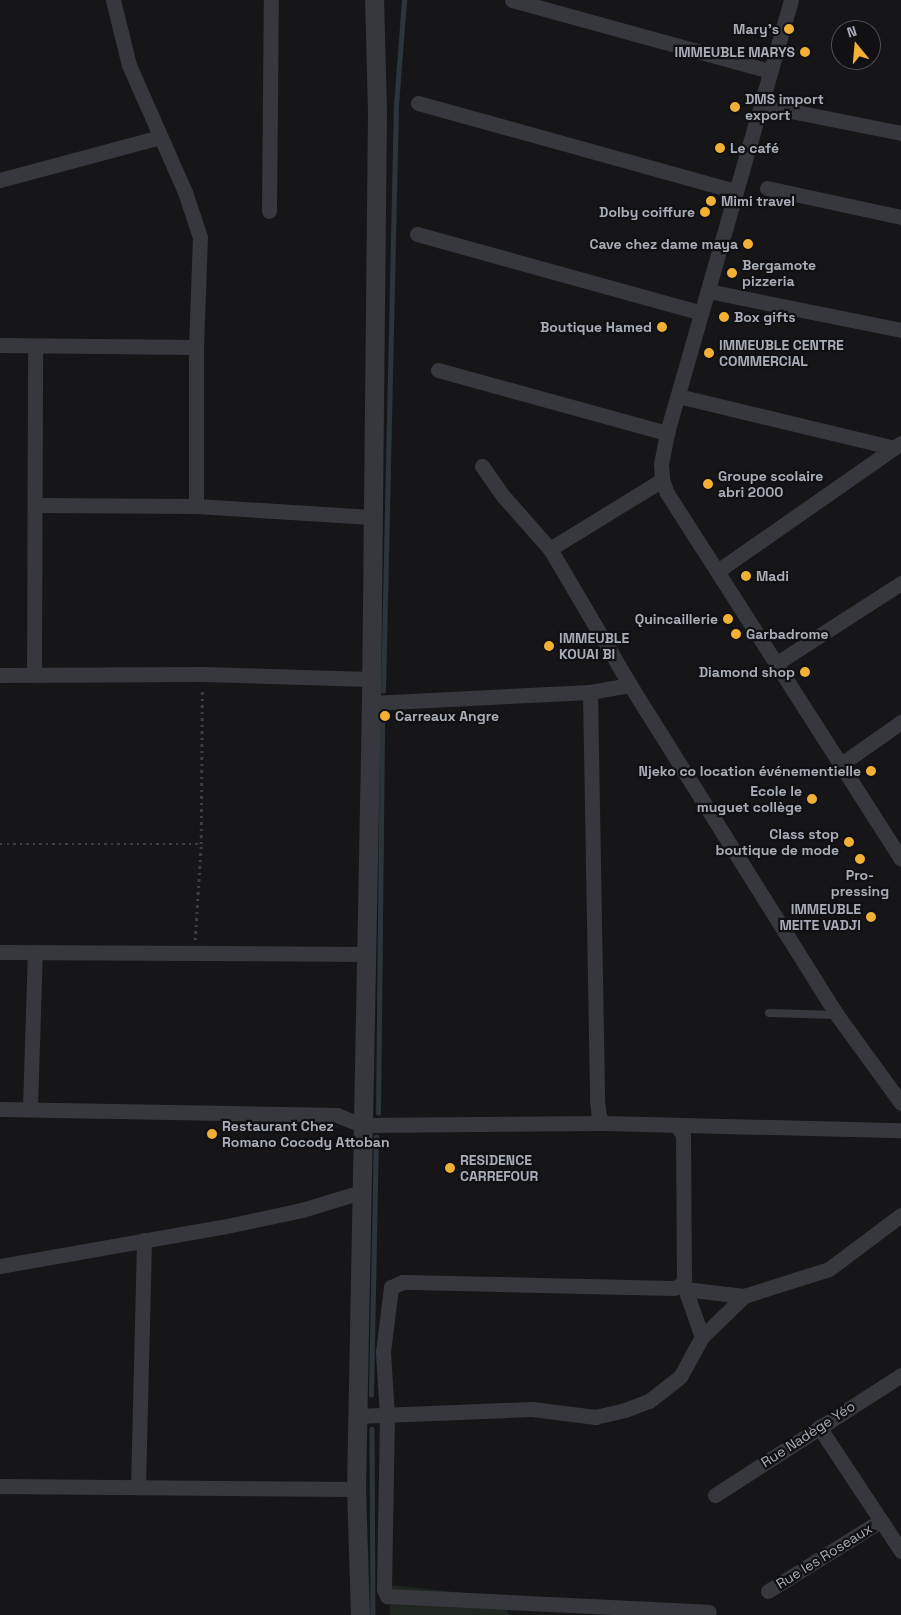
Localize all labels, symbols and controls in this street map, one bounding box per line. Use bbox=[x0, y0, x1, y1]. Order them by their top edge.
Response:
north arrow bbox=[831, 20, 881, 70]
place label: Mary's bbox=[733, 21, 779, 37]
text: N bbox=[845, 22, 859, 42]
marker: Mary's bbox=[783, 23, 795, 35]
place label: IMMEUBLE MARYS bbox=[674, 44, 795, 60]
marker: IMMEUBLE MARYS bbox=[799, 46, 811, 58]
place label: DMS import export bbox=[745, 91, 824, 124]
marker: DMS import export bbox=[729, 101, 741, 113]
place label: Le café bbox=[730, 140, 779, 156]
marker: Le café bbox=[714, 142, 726, 154]
place label: Mimi travel bbox=[721, 193, 795, 209]
marker: Mimi travel bbox=[705, 195, 717, 207]
place label: Dolby coiffure bbox=[599, 204, 695, 220]
marker: Dolby coiffure bbox=[699, 206, 711, 218]
place label: Cave chez dame maya bbox=[589, 236, 738, 252]
marker: Cave chez dame maya bbox=[742, 238, 754, 250]
place label: Bergamote pizzeria bbox=[742, 257, 816, 290]
marker: Bergamote pizzeria bbox=[726, 267, 738, 279]
place label: Box gifts bbox=[734, 309, 796, 325]
marker: Box gifts bbox=[718, 311, 730, 323]
place label: Boutique Hamed bbox=[540, 319, 652, 335]
marker: Boutique Hamed bbox=[656, 321, 668, 333]
place label: IMMEUBLE CENTRE COMMERCIAL bbox=[719, 337, 844, 370]
marker: IMMEUBLE CENTRE COMMERCIAL bbox=[703, 347, 715, 359]
place label: Groupe scolaire abri 2000 bbox=[718, 468, 823, 501]
marker: Groupe scolaire abri 2000 bbox=[702, 478, 714, 490]
place label: Madi bbox=[756, 568, 789, 584]
marker: Madi bbox=[740, 570, 752, 582]
place label: Quincaillerie bbox=[635, 611, 718, 627]
marker: Quincaillerie bbox=[722, 613, 734, 625]
place label: Garbadrome bbox=[746, 626, 829, 642]
marker: Garbadrome bbox=[730, 628, 742, 640]
place label: IMMEUBLE KOUAI BI bbox=[559, 630, 629, 662]
marker: IMMEUBLE KOUAI BI bbox=[543, 640, 555, 652]
place label: Diamond shop bbox=[699, 664, 795, 680]
marker: Diamond shop bbox=[799, 666, 811, 678]
place label: Carreaux Angre bbox=[395, 708, 499, 724]
marker: Carreaux Angre bbox=[379, 710, 391, 722]
place label: Njeko co location événementielle bbox=[639, 763, 861, 779]
marker: Njeko co location événementielle bbox=[865, 765, 877, 777]
place label: Ecole le muguet collège bbox=[697, 783, 802, 816]
marker: Ecole le muguet collège bbox=[806, 793, 818, 805]
place label: Class stop boutique de mode bbox=[715, 826, 839, 859]
marker: Class stop boutique de mode bbox=[843, 836, 855, 848]
marker: Pro- pressing bbox=[854, 853, 866, 865]
place label: Pro- pressing bbox=[831, 867, 889, 900]
place label: IMMEUBLE MEITE VADJI bbox=[779, 901, 861, 934]
marker: IMMEUBLE MEITE VADJI bbox=[865, 911, 877, 923]
place label: Restaurant Chez Romano Cocody Attoban bbox=[222, 1118, 390, 1150]
marker: Restaurant Chez Romano Cocody Attoban bbox=[206, 1128, 218, 1140]
place label: RESIDENCE CARREFOUR bbox=[460, 1152, 538, 1184]
marker: RESIDENCE CARREFOUR bbox=[444, 1162, 456, 1174]
street label: Rue Nadège Yéo bbox=[758, 1397, 858, 1471]
street label: Rue les Roseaux bbox=[773, 1520, 875, 1592]

